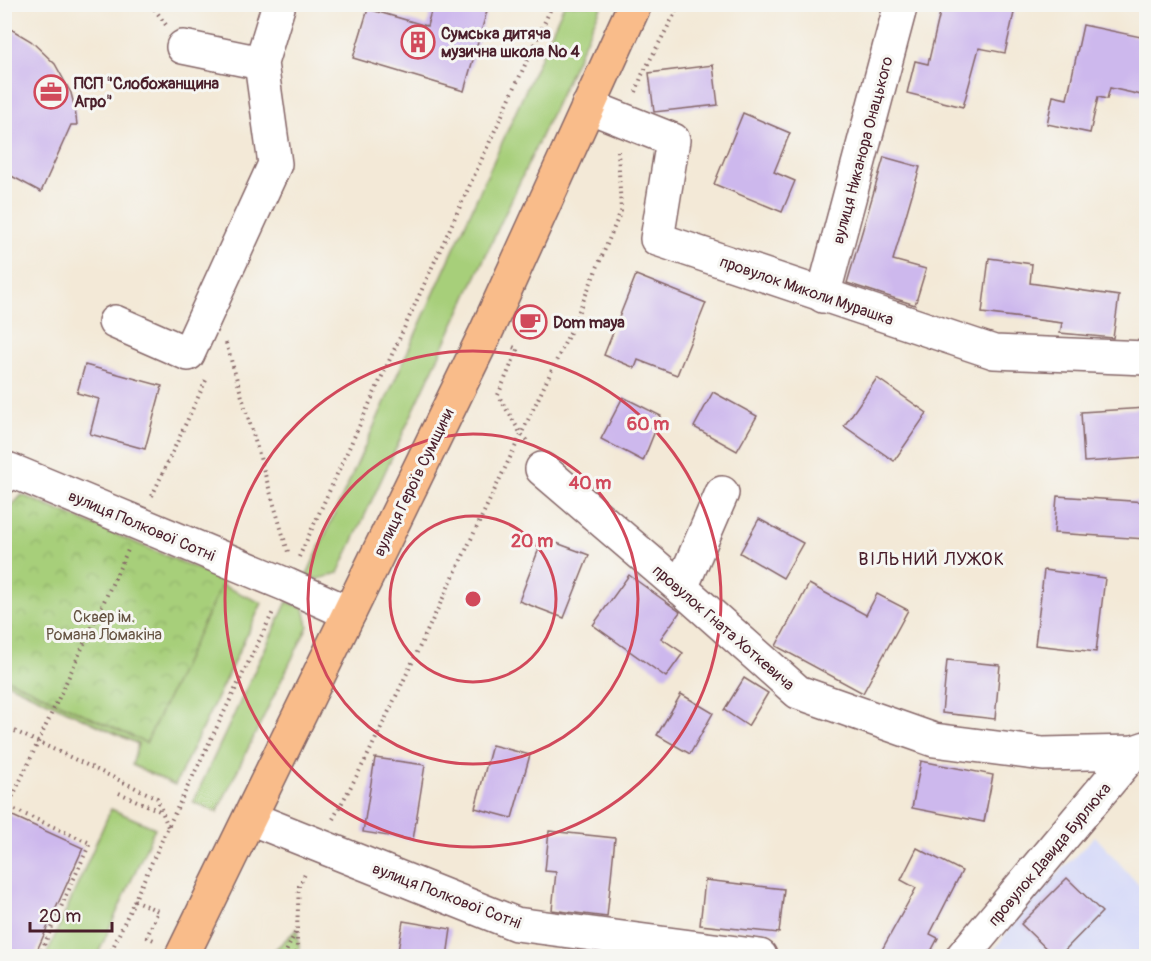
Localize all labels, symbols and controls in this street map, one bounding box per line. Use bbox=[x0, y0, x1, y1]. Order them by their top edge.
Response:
building icon: Сумська дитяча музична школа № 4 bbox=[400, 24, 436, 60]
place label: Сумська дитяча музична школа № 4 bbox=[441, 24, 581, 62]
street label: вулиця Никанора Онацького bbox=[828, 54, 898, 246]
office icon: ПСП "Слобожанщина Агро" bbox=[33, 74, 69, 110]
place label: ПСП "Слобожанщина Агро" bbox=[74, 74, 219, 112]
street label: провулок Миколи Мурашка bbox=[717, 252, 896, 330]
cafe icon: Dom maya bbox=[512, 304, 548, 340]
place label: Dom maya bbox=[553, 313, 625, 333]
street label: вулиця Героїв Сумщини bbox=[369, 405, 458, 560]
text: 60 m bbox=[627, 413, 669, 436]
text: 40 m bbox=[569, 472, 611, 495]
street label: вулиця Полкової Сотні bbox=[65, 486, 218, 566]
text: 20 m bbox=[511, 530, 553, 553]
district label: ВІЛЬНИЙ ЛУЖОК bbox=[858, 548, 1006, 571]
street label: провулок Гната Хоткевича bbox=[648, 561, 798, 695]
centre of rings bbox=[463, 589, 483, 609]
park label: Сквер ім. Романа Ломакіна bbox=[46, 607, 162, 645]
street label: провулок Давида Бурлюка bbox=[984, 779, 1116, 930]
street label: вулиця Полкової Сотні bbox=[370, 858, 524, 934]
scale bar bbox=[30, 895, 112, 933]
text: 20 m bbox=[39, 905, 81, 928]

